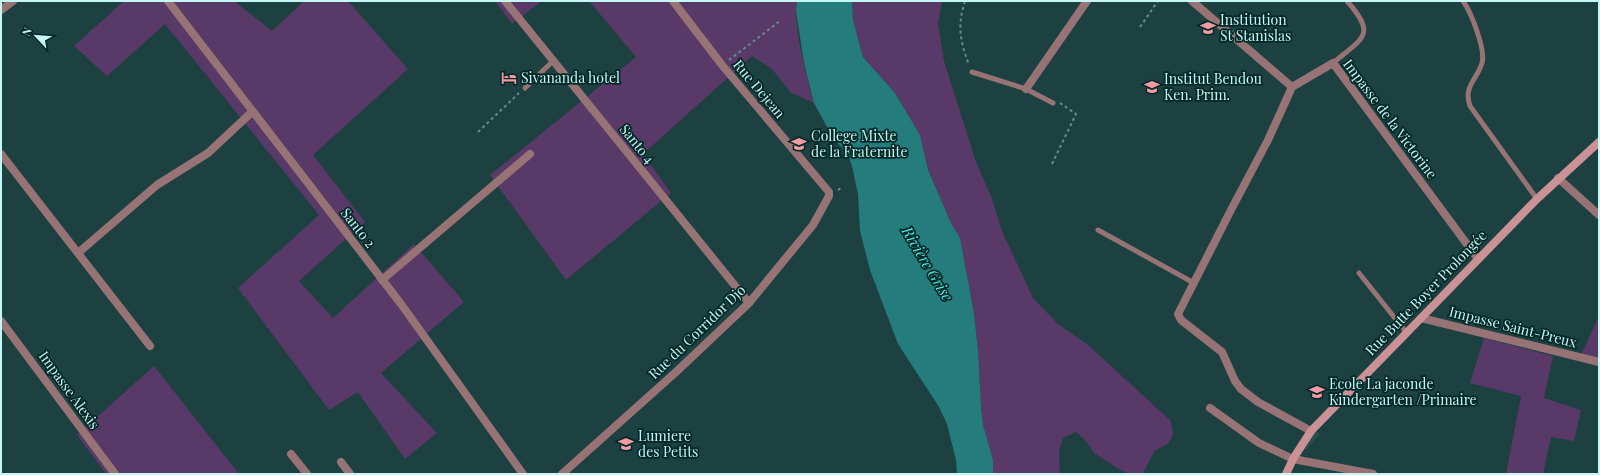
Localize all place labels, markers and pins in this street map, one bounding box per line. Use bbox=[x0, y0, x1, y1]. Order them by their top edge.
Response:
place label: Institution St Stanislas bbox=[1220, 10, 1291, 45]
school or university icon: Institution St Stanislas bbox=[1199, 19, 1217, 37]
place label: Sivananda hotel bbox=[521, 68, 620, 87]
hotel icon: Sivananda hotel bbox=[500, 69, 518, 87]
place label: Institut Bendou Ken. Prim. bbox=[1164, 69, 1262, 104]
school or university icon: Institut Bendou Ken. Prim. bbox=[1143, 78, 1161, 96]
place label: College Mixte de la Fraternite bbox=[811, 126, 908, 161]
school or university icon: College Mixte de la Fraternite bbox=[790, 135, 808, 153]
place label: Ecole La jaconde Kindergarten /Primaire bbox=[1329, 374, 1477, 409]
school or university icon: Ecole La jaconde Kindergarten /Primaire bbox=[1308, 383, 1326, 401]
place label: Lumiere des Petits bbox=[638, 426, 698, 461]
school or university icon: Lumiere des Petits bbox=[617, 435, 635, 453]

